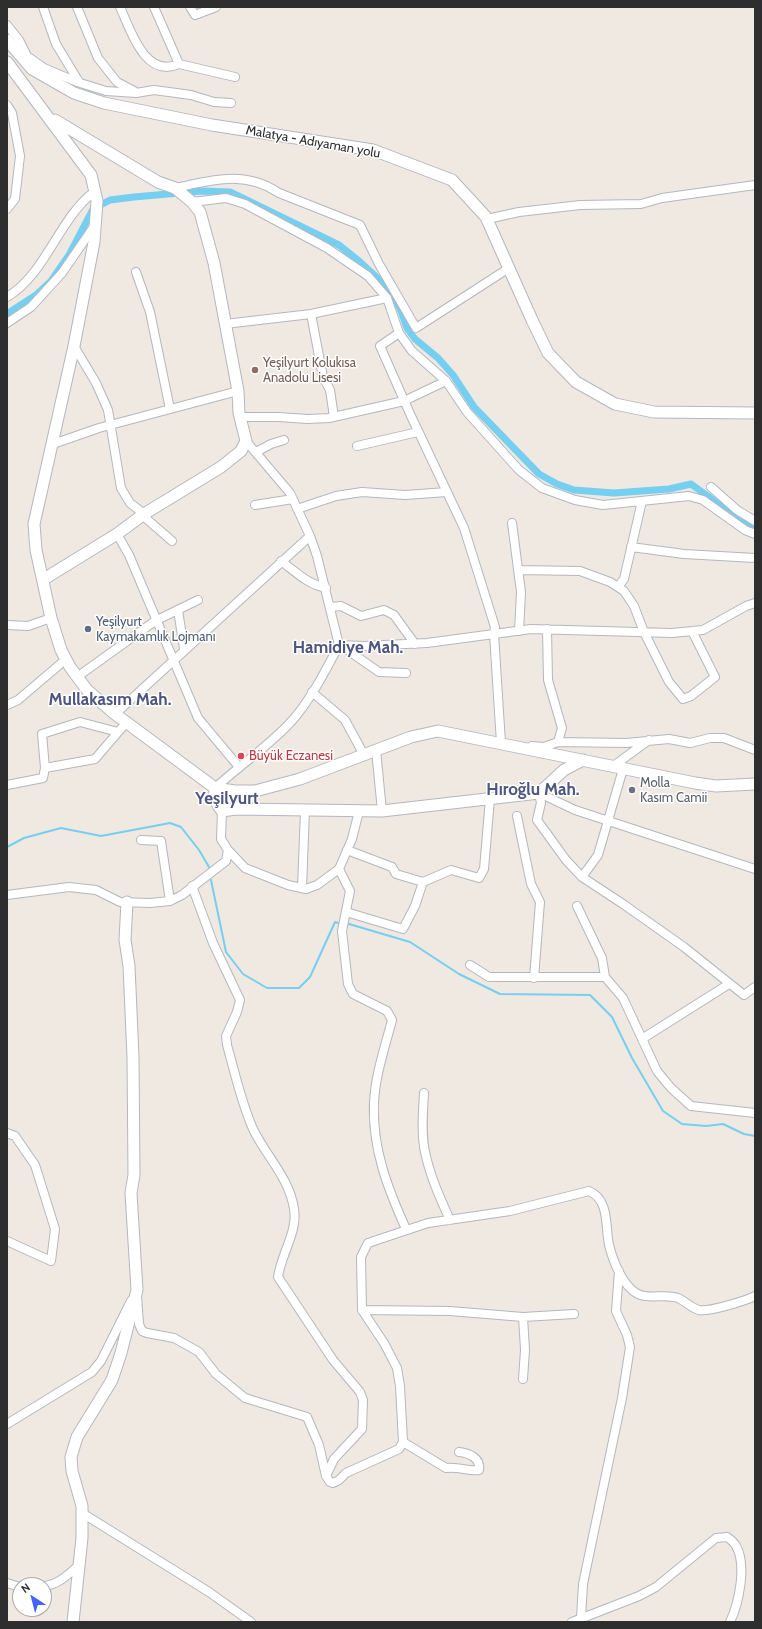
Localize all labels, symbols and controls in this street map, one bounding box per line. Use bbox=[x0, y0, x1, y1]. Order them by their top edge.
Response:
street label: Malatya - Adıyaman yolu bbox=[245, 122, 381, 162]
place label: Yeşilyurt Kolukısa Anadolu Lisesi bbox=[263, 355, 356, 386]
marker: Yeşilyurt Kolukısa Anadolu Lisesi bbox=[250, 365, 260, 375]
place label: Yeşilyurt Kaymakamlık Lojmanı bbox=[96, 614, 215, 645]
marker: Yeşilyurt Kaymakamlık Lojmanı bbox=[83, 624, 93, 634]
district label: Hamidiye Mah. bbox=[293, 638, 403, 658]
district label: Mullakasım Mah. bbox=[49, 690, 171, 710]
place label: Büyük Eczanesi bbox=[249, 748, 333, 764]
marker: Büyük Eczanesi bbox=[236, 751, 246, 761]
place label: Molla Kasım Camii bbox=[640, 775, 707, 806]
district label: Hıroğlu Mah. bbox=[486, 780, 580, 800]
marker: Molla Kasım Camii bbox=[627, 785, 637, 795]
district label: Yeşilyurt bbox=[195, 789, 259, 809]
north arrow bbox=[12, 1577, 52, 1617]
text: N bbox=[18, 1580, 33, 1596]

